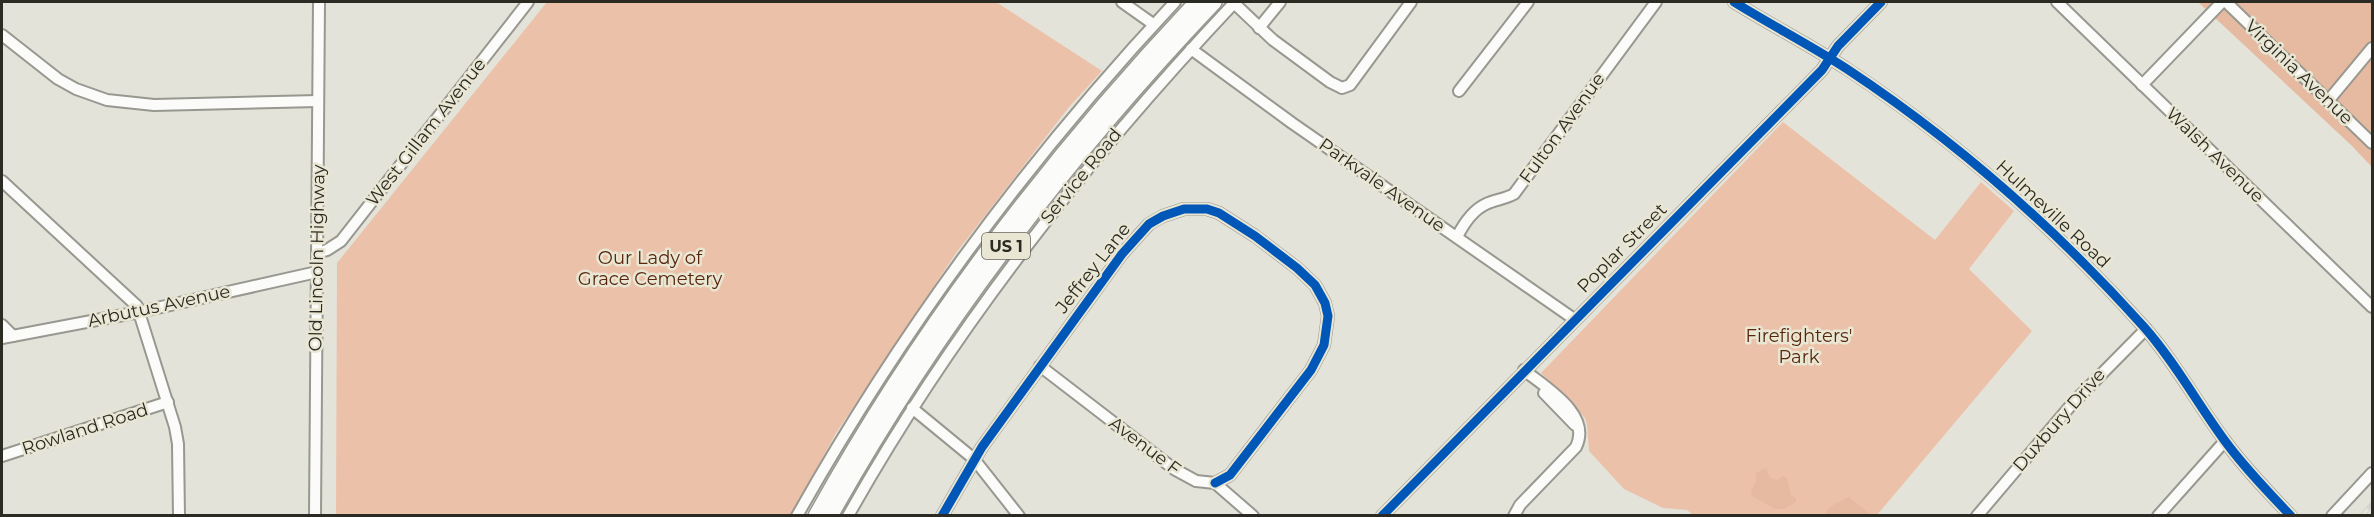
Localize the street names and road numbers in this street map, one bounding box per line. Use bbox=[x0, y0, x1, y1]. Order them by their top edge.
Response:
street label: Virginia Avenue bbox=[2240, 15, 2358, 129]
street label: West Gillam Avenue bbox=[361, 54, 491, 210]
street label: Fulton Avenue bbox=[1515, 68, 1609, 187]
street label: Walsh Avenue bbox=[2161, 103, 2269, 207]
street label: Service Road bbox=[1036, 124, 1126, 228]
street label: Parkvale Avenue bbox=[1315, 133, 1449, 237]
street label: Hulmeville Road bbox=[1991, 155, 2115, 273]
street label: Old Lincoln Highway bbox=[304, 164, 330, 352]
street label: Poplar Street bbox=[1573, 199, 1671, 297]
street label: Jeffrey Lane bbox=[1050, 218, 1135, 318]
road number: US 1 bbox=[982, 233, 1030, 259]
street label: Arbutus Avenue bbox=[86, 280, 232, 332]
street label: Duxbury Drive bbox=[2008, 364, 2110, 476]
street label: Rowland Road bbox=[19, 398, 151, 460]
street label: Avenue F bbox=[1105, 412, 1185, 480]

